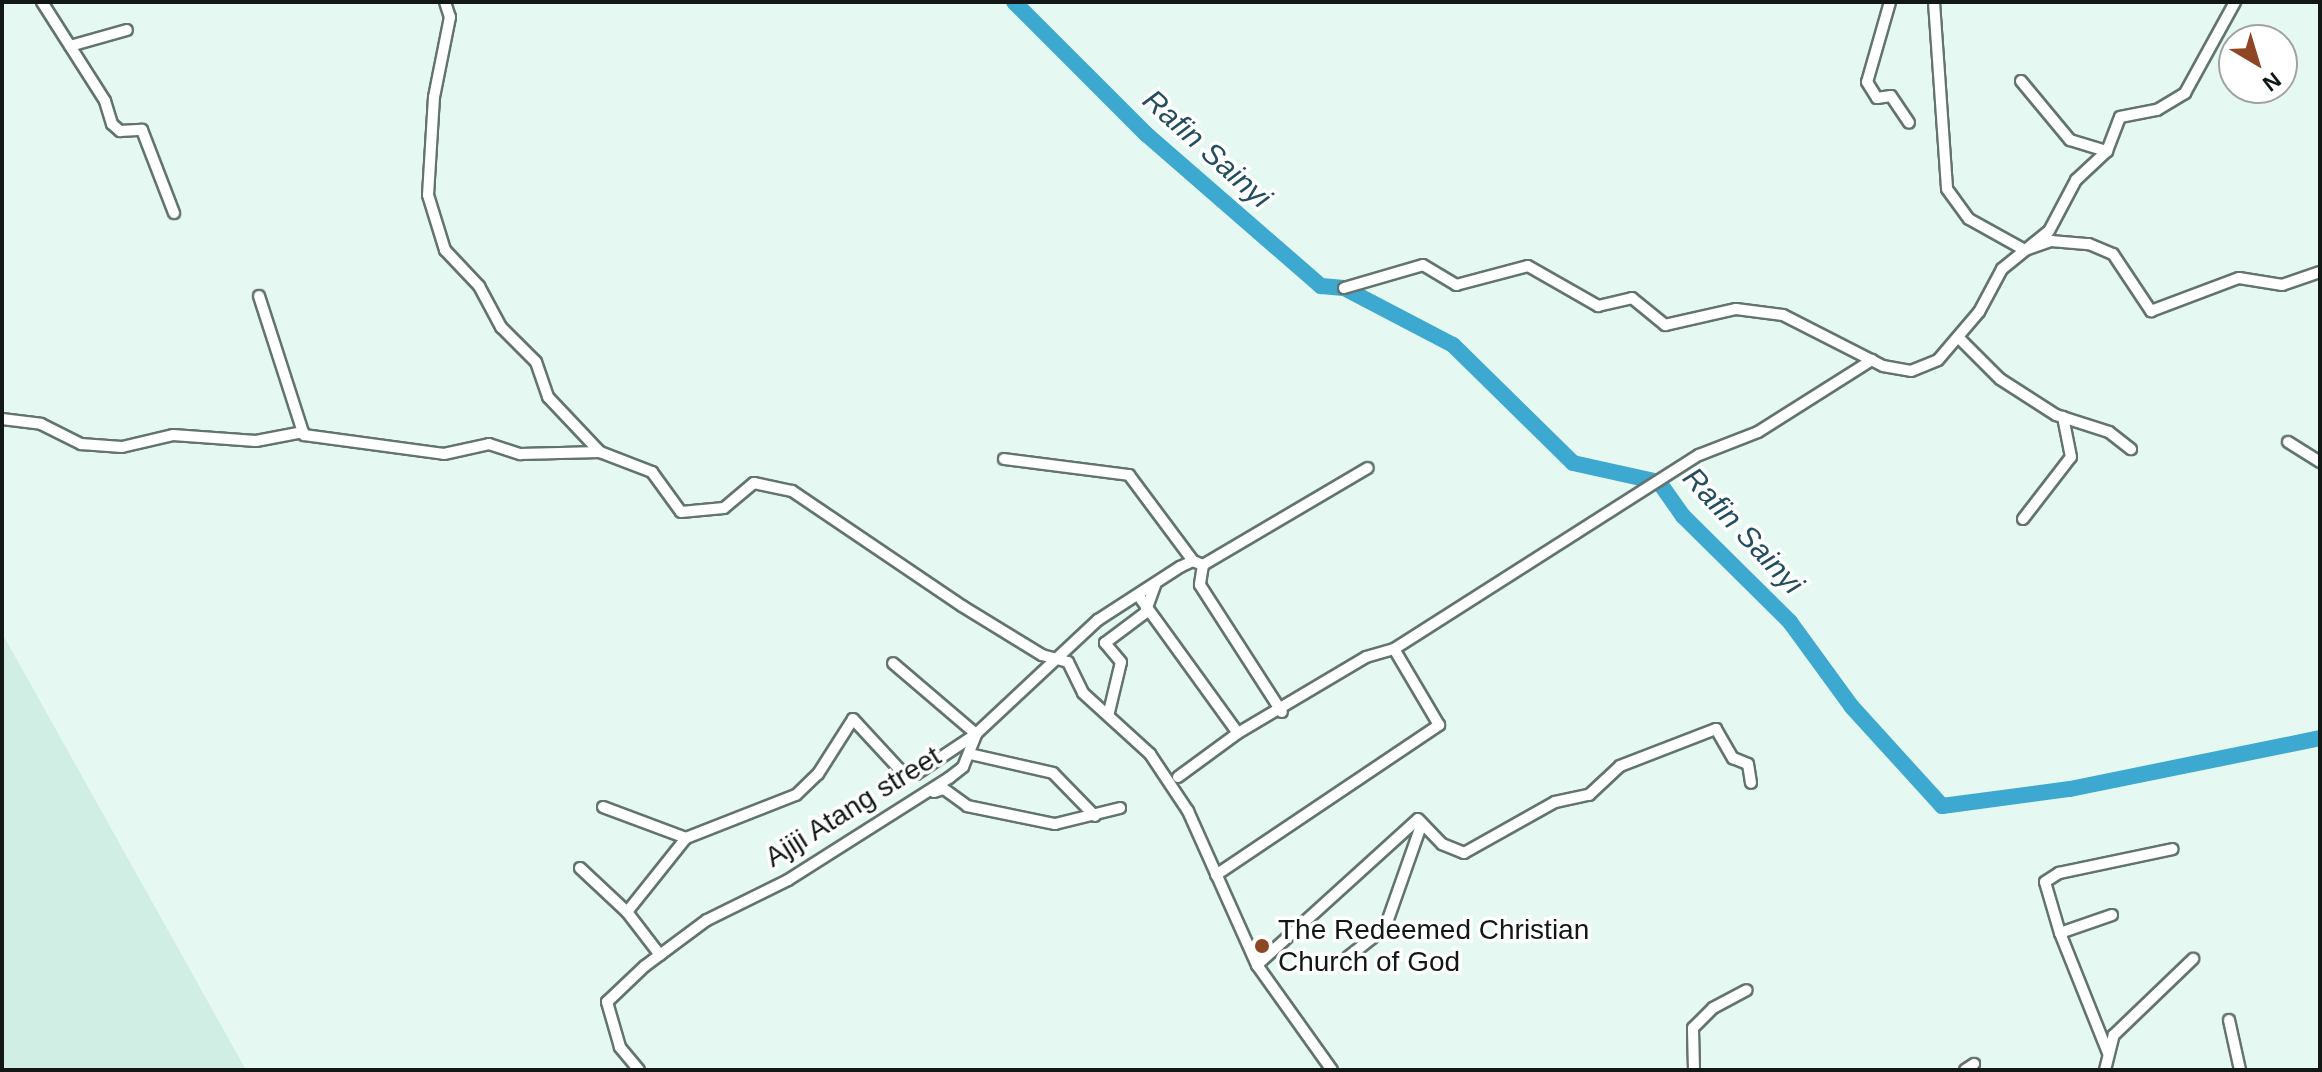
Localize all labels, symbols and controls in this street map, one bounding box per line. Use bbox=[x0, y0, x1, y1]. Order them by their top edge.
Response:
north arrow bbox=[2218, 24, 2298, 104]
text: N bbox=[2258, 67, 2286, 96]
water label: Rafin Sainyi bbox=[1135, 82, 1279, 216]
water label: Rafin Sainyi bbox=[1675, 460, 1811, 602]
street label: Ajiji Atang street bbox=[758, 739, 948, 875]
place label: The Redeemed Christian Church of God bbox=[1278, 913, 1589, 979]
marker: The Redeemed Christian Church of God bbox=[1253, 937, 1271, 955]

